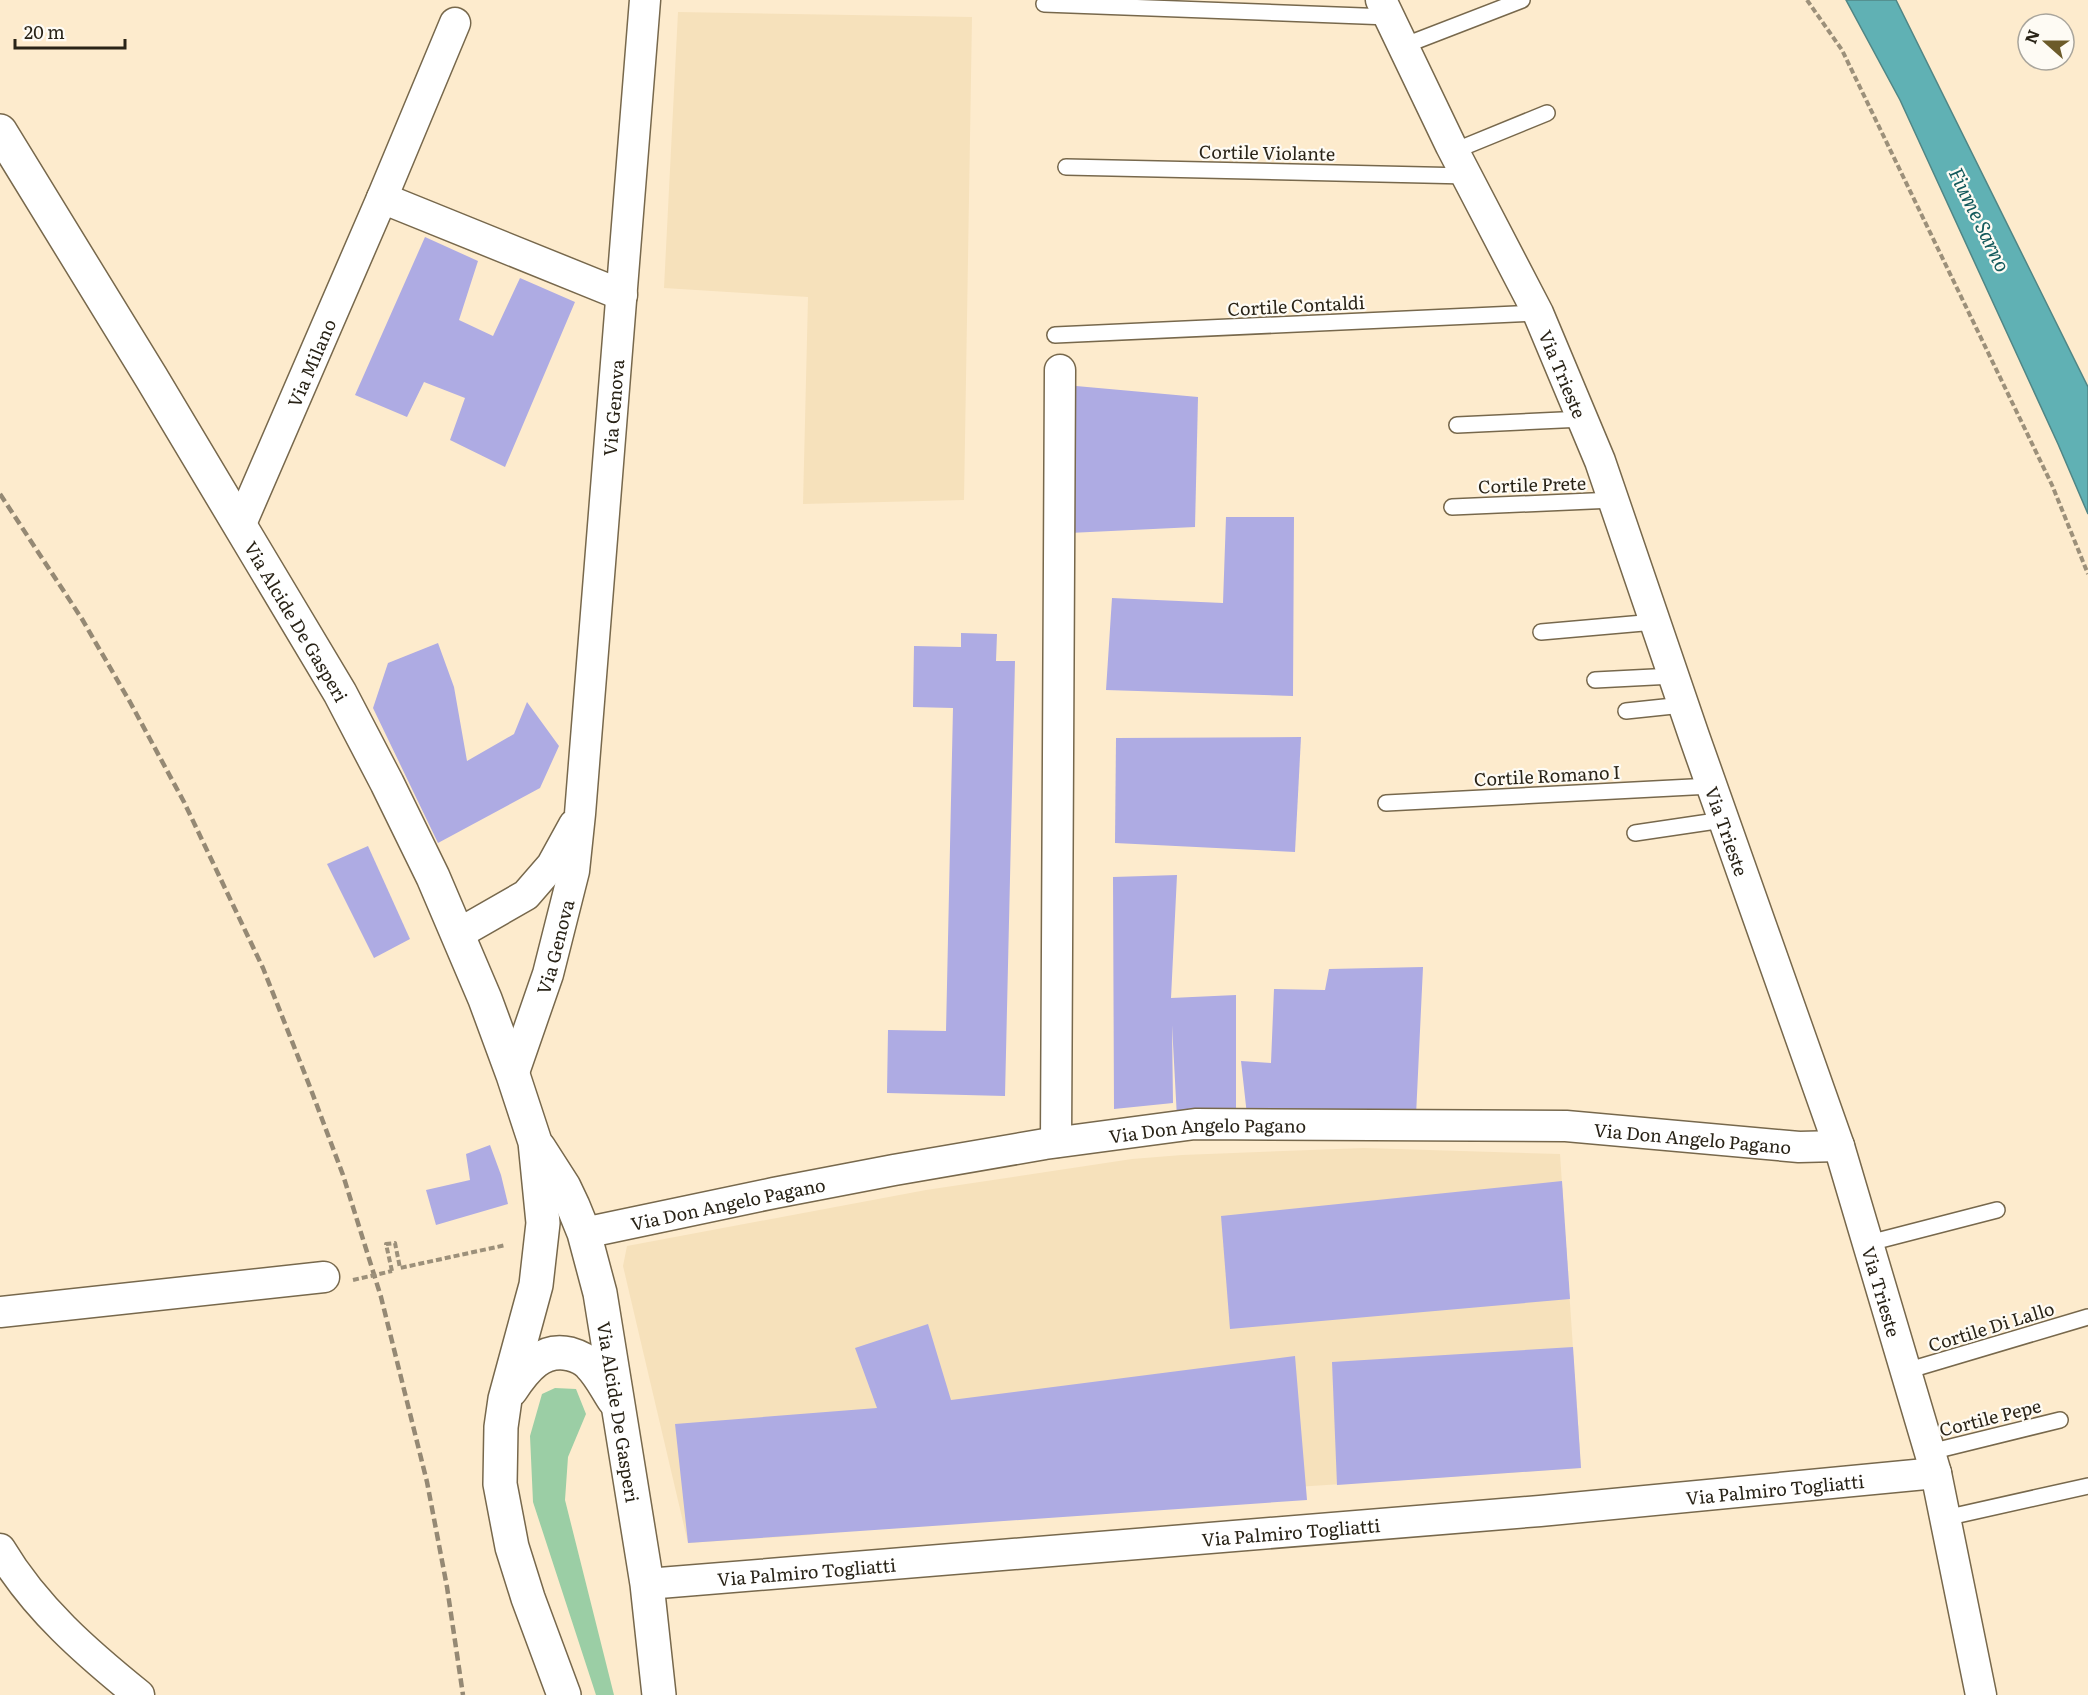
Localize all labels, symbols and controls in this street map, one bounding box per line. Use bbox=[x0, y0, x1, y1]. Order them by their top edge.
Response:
scale bar bbox=[15, 12, 124, 50]
north arrow bbox=[2016, 12, 2076, 72]
text: 20 m bbox=[24, 18, 65, 45]
text: N bbox=[2017, 26, 2045, 47]
street label: Cortile Violante bbox=[1199, 137, 1335, 167]
water label: Fiume Sarno bbox=[1943, 162, 2019, 276]
street label: Cortile Contaldi bbox=[1227, 288, 1365, 322]
street label: Via Milano bbox=[280, 314, 342, 411]
street label: Via Trieste bbox=[1533, 325, 1594, 422]
street label: Via Genova bbox=[595, 358, 630, 457]
street label: Cortile Prete bbox=[1477, 469, 1587, 499]
street label: Via Alcide De Gasperi bbox=[238, 536, 355, 706]
street label: Cortile Romano I bbox=[1473, 758, 1621, 792]
street label: Via Trieste bbox=[1699, 782, 1756, 879]
street label: Via Genova bbox=[529, 896, 580, 998]
street label: Via Don Angelo Pagano bbox=[1107, 1110, 1306, 1149]
street label: Via Don Angelo Pagano bbox=[1593, 1115, 1792, 1160]
street label: Via Don Angelo Pagano bbox=[628, 1170, 827, 1236]
street label: Via Trieste bbox=[1856, 1243, 1908, 1340]
street label: Cortile Di Lallo bbox=[1925, 1294, 2057, 1358]
street label: Via Alcide De Gasperi bbox=[591, 1319, 647, 1504]
street label: Cortile Pepe bbox=[1936, 1391, 2044, 1443]
street label: Via Palmiro Togliatti bbox=[1685, 1466, 1865, 1510]
street label: Via Palmiro Togliatti bbox=[1201, 1511, 1381, 1552]
street label: Via Palmiro Togliatti bbox=[716, 1550, 897, 1592]

